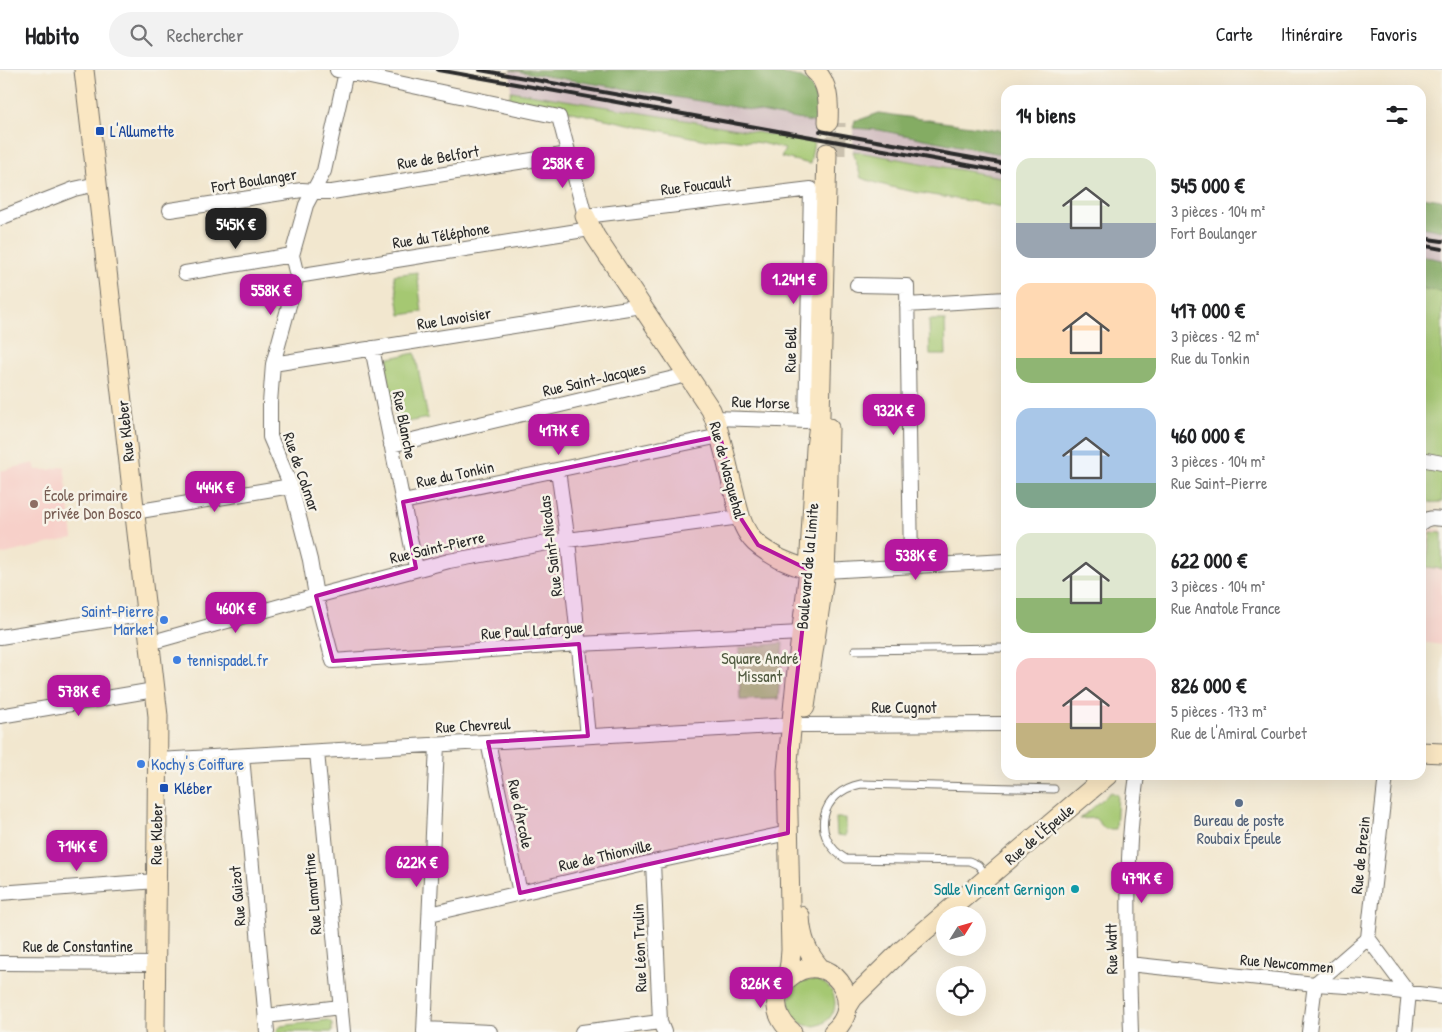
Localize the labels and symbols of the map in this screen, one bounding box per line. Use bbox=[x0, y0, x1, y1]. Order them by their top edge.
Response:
place label: L'Allumette bbox=[110, 120, 175, 142]
marker: L'Allumette bbox=[94, 125, 106, 137]
street label: Rue de Belfort bbox=[395, 140, 481, 174]
pin: 258K € bbox=[522, 146, 604, 189]
street label: Fort Boulanger bbox=[209, 162, 298, 198]
street label: Rue Foucault bbox=[659, 170, 733, 200]
pin: 545K € bbox=[195, 208, 277, 250]
street label: Rue du Téléphone bbox=[391, 216, 492, 254]
pin: 1.24M € bbox=[748, 262, 840, 305]
pin: 558K € bbox=[230, 274, 312, 316]
street label: Rue Lavoisier bbox=[415, 301, 493, 335]
street label: Rue Bell bbox=[779, 327, 801, 373]
street label: Rue Saint-Jacques bbox=[540, 356, 648, 402]
street label: Rue Blanche bbox=[388, 389, 422, 462]
street label: Rue Morse bbox=[731, 390, 791, 414]
pin: 932K € bbox=[853, 394, 935, 436]
street label: Rue Kleber bbox=[111, 399, 139, 463]
pin: 417K € bbox=[518, 414, 600, 456]
street label: Rue de Wasquehal bbox=[704, 419, 752, 522]
street label: Rue de Colmar bbox=[278, 429, 326, 515]
street label: Rue du Tonkin bbox=[414, 455, 496, 493]
pin: 444K € bbox=[174, 470, 256, 513]
place label: École primaire privée Don Bosco bbox=[44, 484, 142, 524]
street label: Rue Saint-Nicolas bbox=[533, 494, 567, 598]
marker: École primaire privée Don Bosco bbox=[28, 498, 40, 510]
street label: Boulevard de la Limite bbox=[791, 501, 824, 630]
street label: Rue Saint-Pierre bbox=[388, 525, 487, 569]
pin: 538K € bbox=[875, 538, 957, 581]
pin: 460K € bbox=[195, 592, 277, 634]
place label: Saint-Pierre Market bbox=[81, 600, 155, 640]
marker: Saint-Pierre Market bbox=[158, 614, 170, 626]
street label: Rue Paul Lafargue bbox=[480, 615, 584, 645]
park label: Square André Missant bbox=[721, 647, 799, 687]
place label: tennispadel.fr bbox=[187, 649, 268, 671]
marker: tennispadel.fr bbox=[171, 654, 183, 666]
pin: 578K € bbox=[38, 674, 120, 717]
street label: Rue Cugnot bbox=[871, 696, 937, 718]
street label: Rue Chevreul bbox=[435, 712, 512, 738]
place label: Kochy's Coiffure bbox=[151, 753, 245, 775]
marker: Kochy's Coiffure bbox=[135, 758, 147, 770]
place label: Kléber bbox=[174, 777, 212, 799]
street label: Rue d'Arcole bbox=[503, 778, 539, 851]
marker: Kléber bbox=[158, 782, 170, 794]
marker: Bureau de poste Roubaix Épeule bbox=[1233, 797, 1245, 809]
street label: Rue de l'Épeule bbox=[1000, 798, 1079, 869]
street label: Rue Kleber bbox=[144, 803, 168, 865]
place label: Bureau de poste Roubaix Épeule bbox=[1193, 809, 1285, 849]
street label: Rue de Brezin bbox=[1345, 815, 1375, 895]
pin: 714K € bbox=[36, 830, 118, 872]
street label: Rue de Thionville bbox=[556, 833, 654, 876]
pin: 622K € bbox=[376, 846, 458, 888]
street label: Rue Lamartine bbox=[297, 852, 327, 936]
pin: 479K € bbox=[1101, 862, 1183, 904]
street label: Rue Guizot bbox=[223, 865, 251, 927]
place label: Salle Vincent Gernigon bbox=[934, 878, 1065, 900]
marker: Salle Vincent Gernigon bbox=[1069, 883, 1081, 895]
street label: Rue Léon Trulin bbox=[626, 903, 652, 993]
north arrow bbox=[936, 906, 986, 956]
street label: Rue Watt bbox=[1100, 923, 1122, 975]
street label: Rue de Constantine bbox=[23, 935, 134, 957]
street label: Rue Newcommen bbox=[1239, 948, 1335, 978]
pin: 826K € bbox=[720, 966, 802, 1009]

